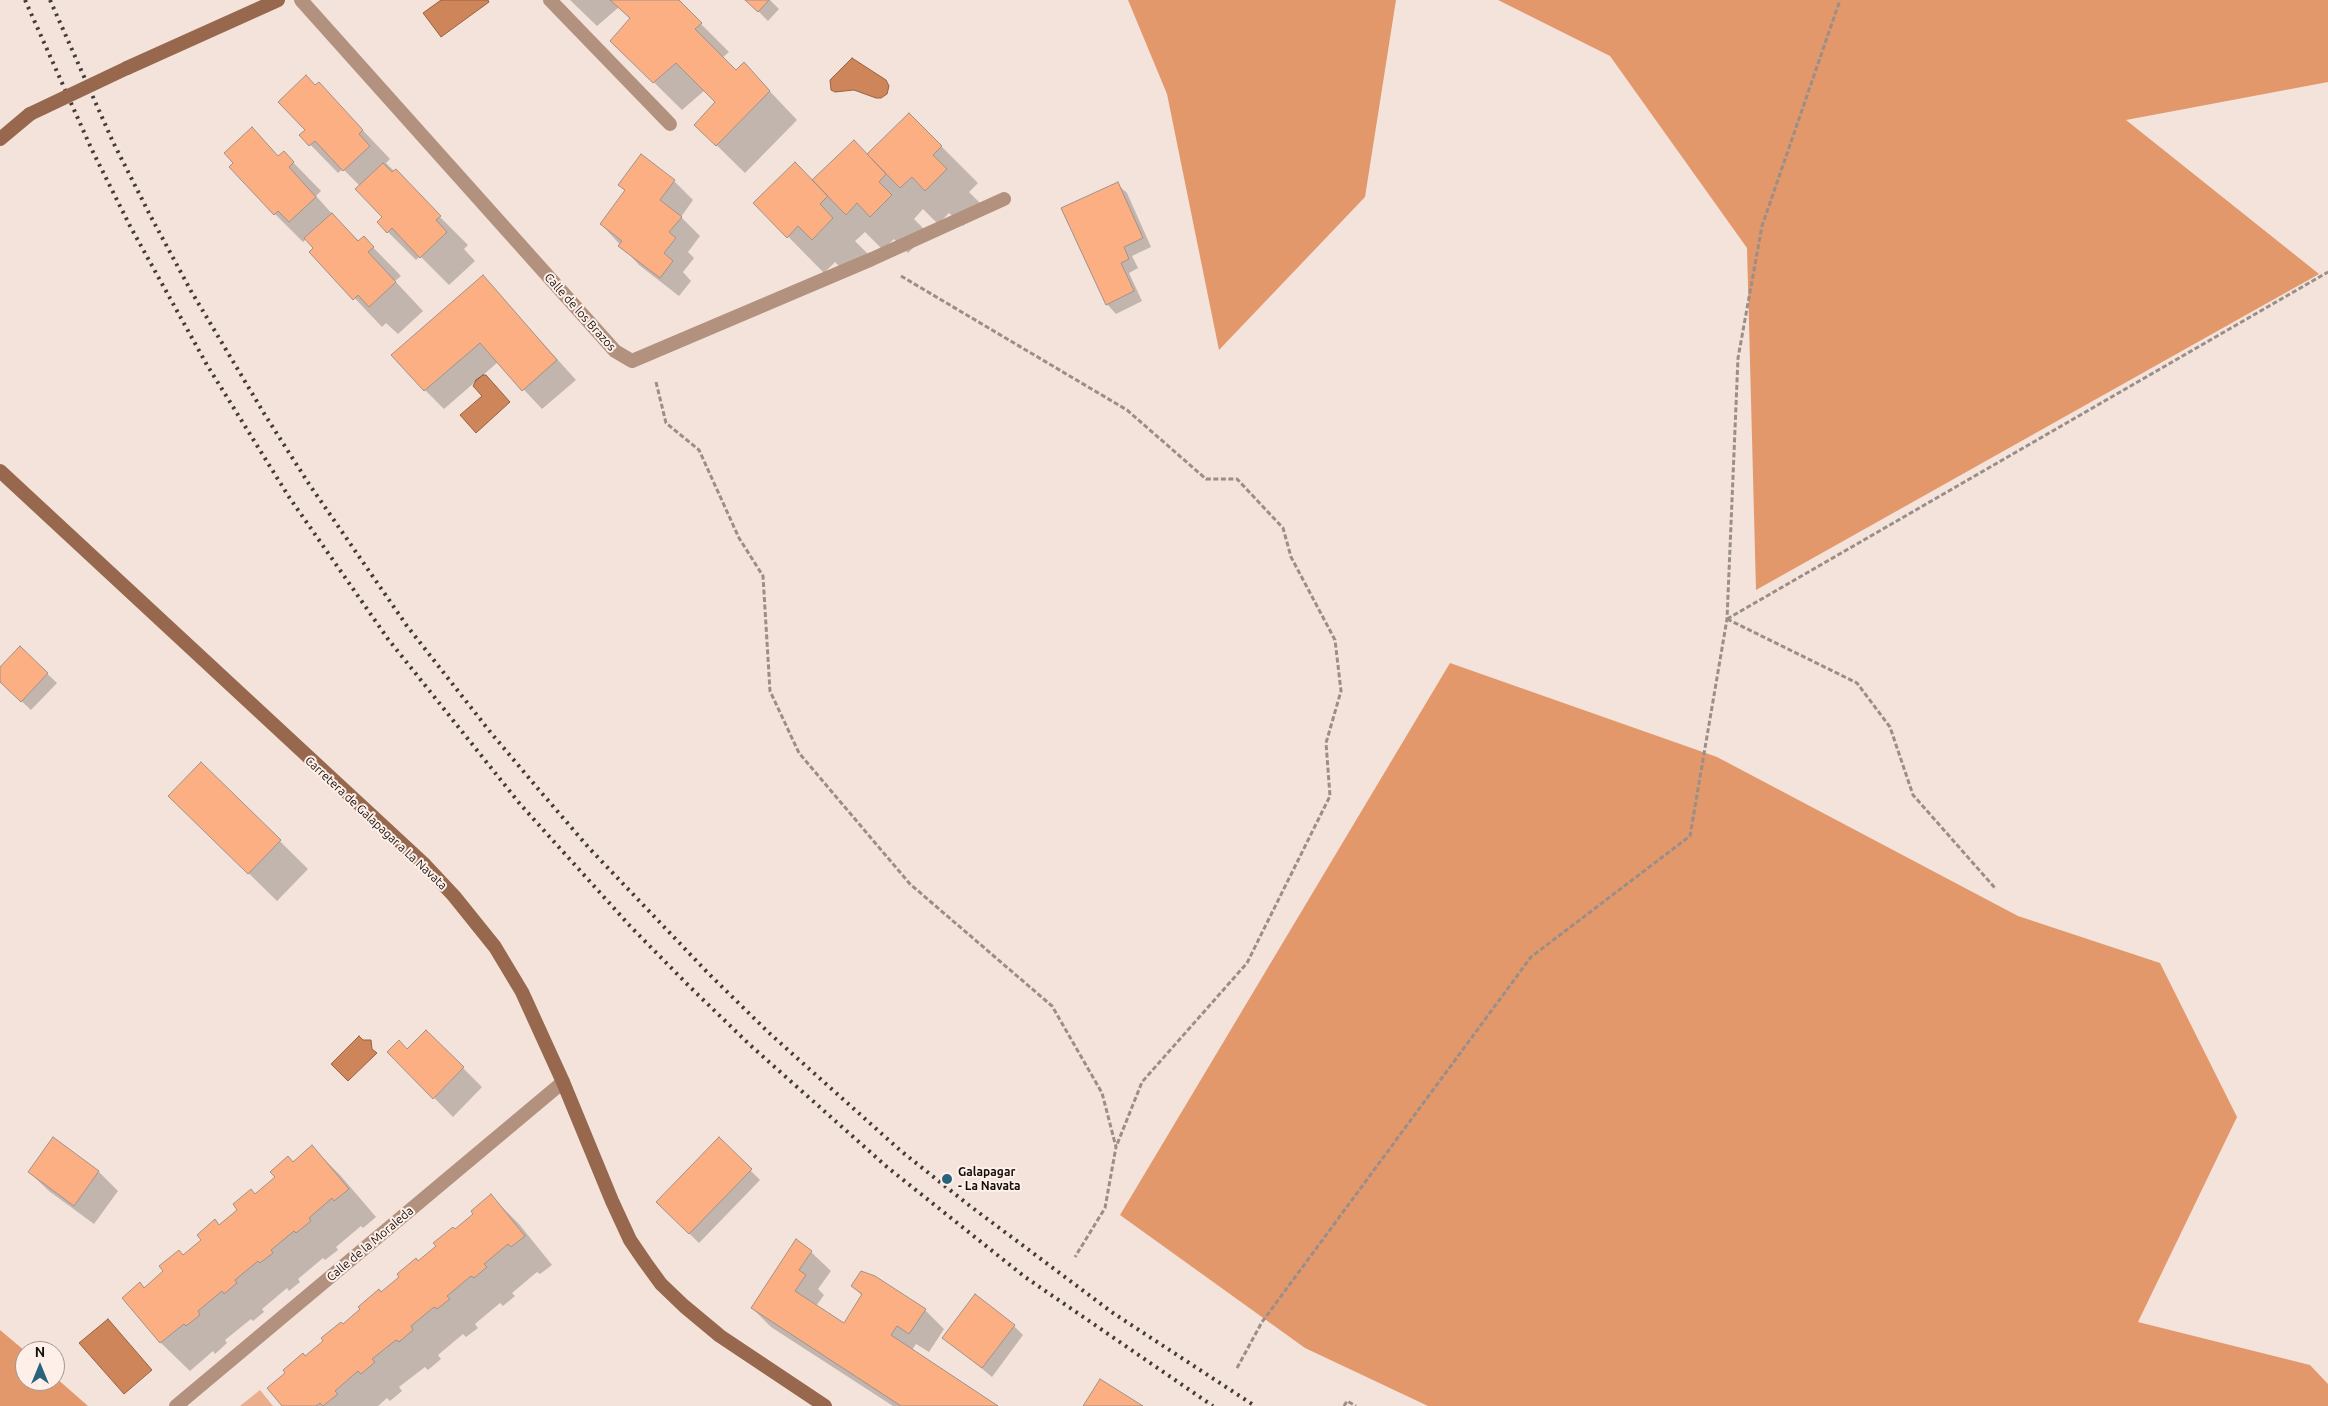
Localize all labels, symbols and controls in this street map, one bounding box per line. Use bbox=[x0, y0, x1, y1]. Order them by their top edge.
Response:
street label: Calle de los Brazos bbox=[541, 270, 619, 354]
street label: Carretera de Galapagar a La Navata bbox=[302, 753, 450, 893]
place label: Galapagar - La Navata bbox=[958, 1165, 1021, 1193]
marker: Galapagar - La Navata bbox=[940, 1172, 954, 1186]
street label: Calle de la Moraleda bbox=[324, 1204, 416, 1284]
north arrow bbox=[15, 1341, 65, 1391]
text: N bbox=[35, 1344, 45, 1360]

